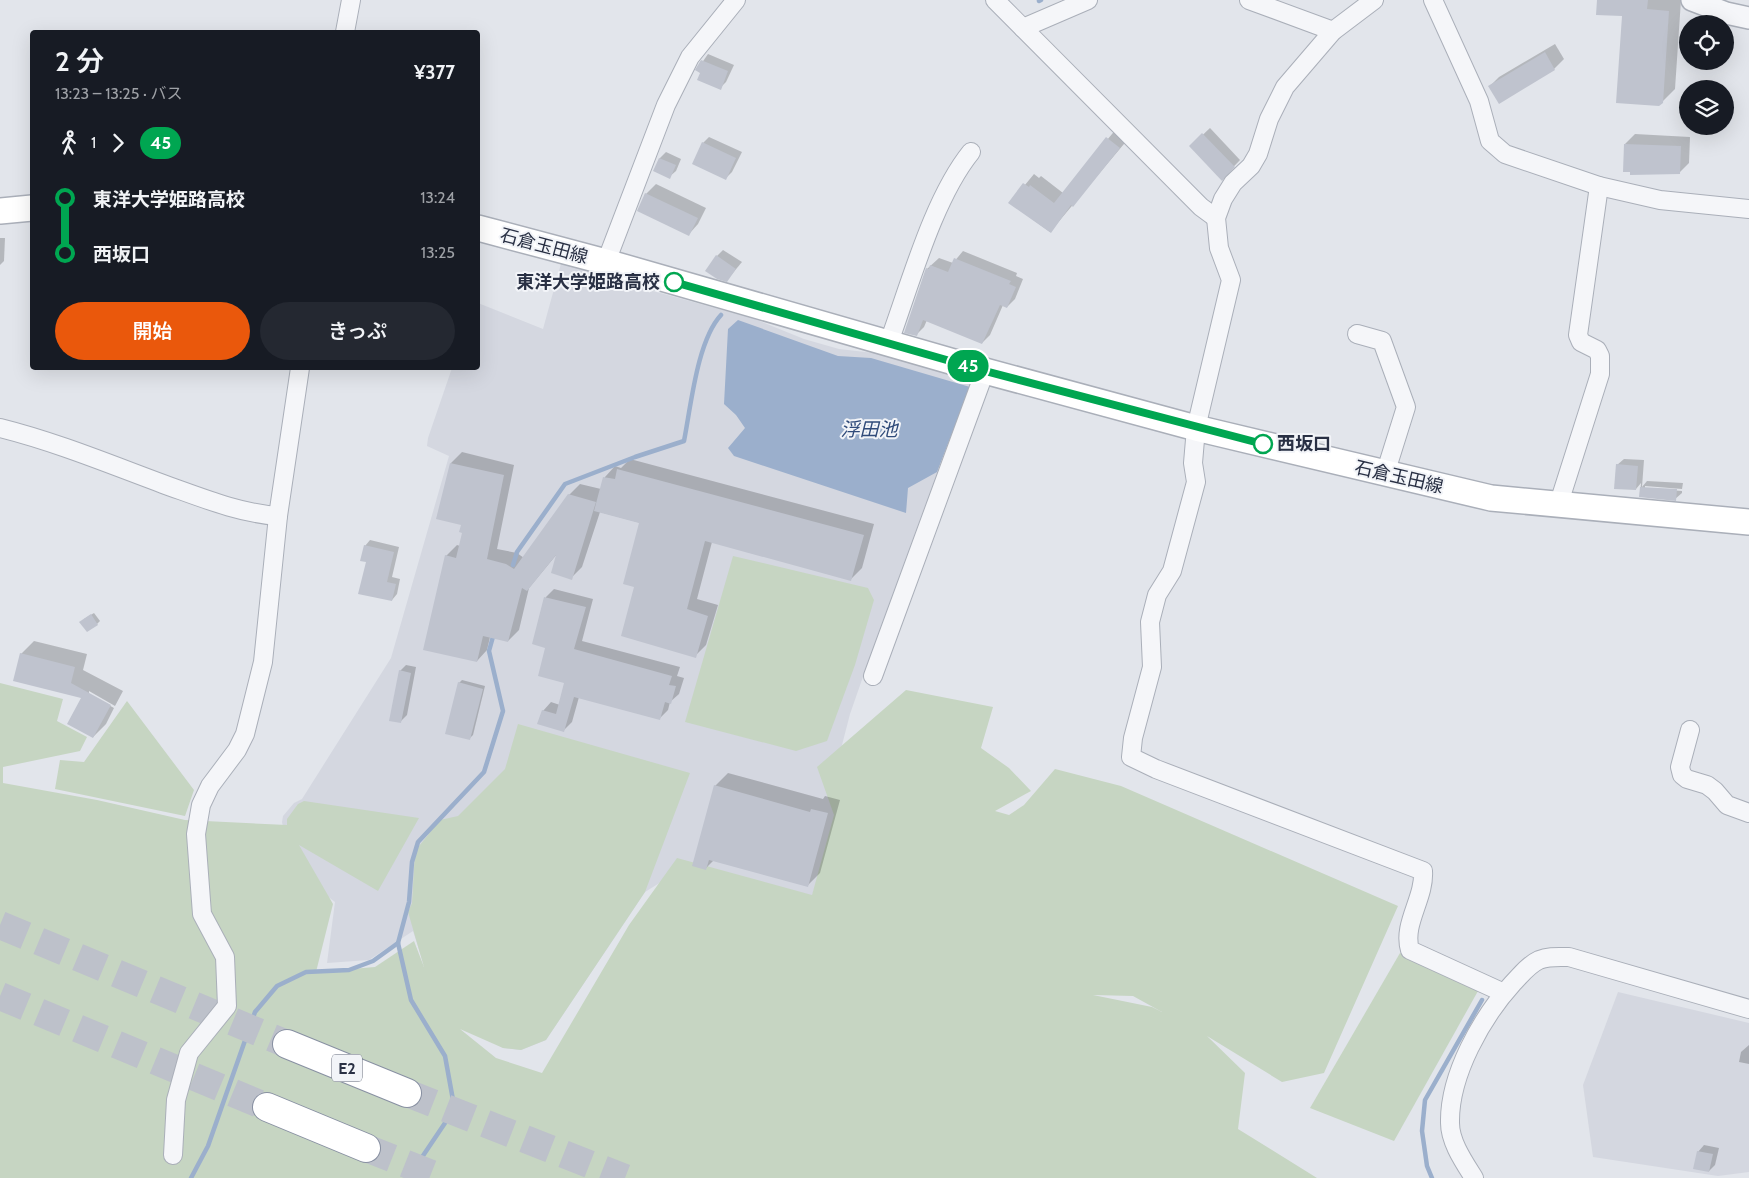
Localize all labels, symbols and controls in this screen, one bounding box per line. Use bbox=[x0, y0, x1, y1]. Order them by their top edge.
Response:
map controls bbox=[1679, 15, 1734, 135]
button: locate bbox=[1679, 15, 1734, 70]
text: 2 分 bbox=[55, 44, 104, 78]
text: ¥377 bbox=[414, 61, 455, 84]
button: layers bbox=[1679, 80, 1734, 135]
text: 13:23 – 13:25 · バス bbox=[55, 84, 182, 103]
icon: walk bbox=[55, 129, 83, 157]
icon: forward bbox=[104, 129, 132, 157]
text: 45 bbox=[150, 132, 171, 154]
text: 1 bbox=[91, 133, 96, 152]
text: 東洋大学姫路高校 bbox=[93, 188, 245, 211]
text: 13:24 bbox=[420, 188, 455, 207]
street label: 石倉玉田線 bbox=[498, 224, 590, 268]
text: 西坂口 bbox=[93, 243, 150, 266]
text: 13:25 bbox=[421, 243, 455, 262]
place label: 東洋大学姫路高校 bbox=[516, 271, 660, 293]
marker: 東洋大学姫路高校 bbox=[664, 272, 684, 292]
button: 開始 bbox=[55, 302, 250, 360]
button: きっぷ bbox=[260, 302, 455, 360]
line badge: 45 bbox=[946, 350, 990, 382]
text: 45 bbox=[958, 355, 978, 377]
water label: 浮田池 bbox=[840, 418, 899, 441]
place label: 西坂口 bbox=[1277, 433, 1331, 455]
marker: 西坂口 bbox=[1253, 434, 1273, 454]
street label: 石倉玉田線 bbox=[1353, 456, 1445, 498]
road number: E2 bbox=[332, 1054, 362, 1082]

